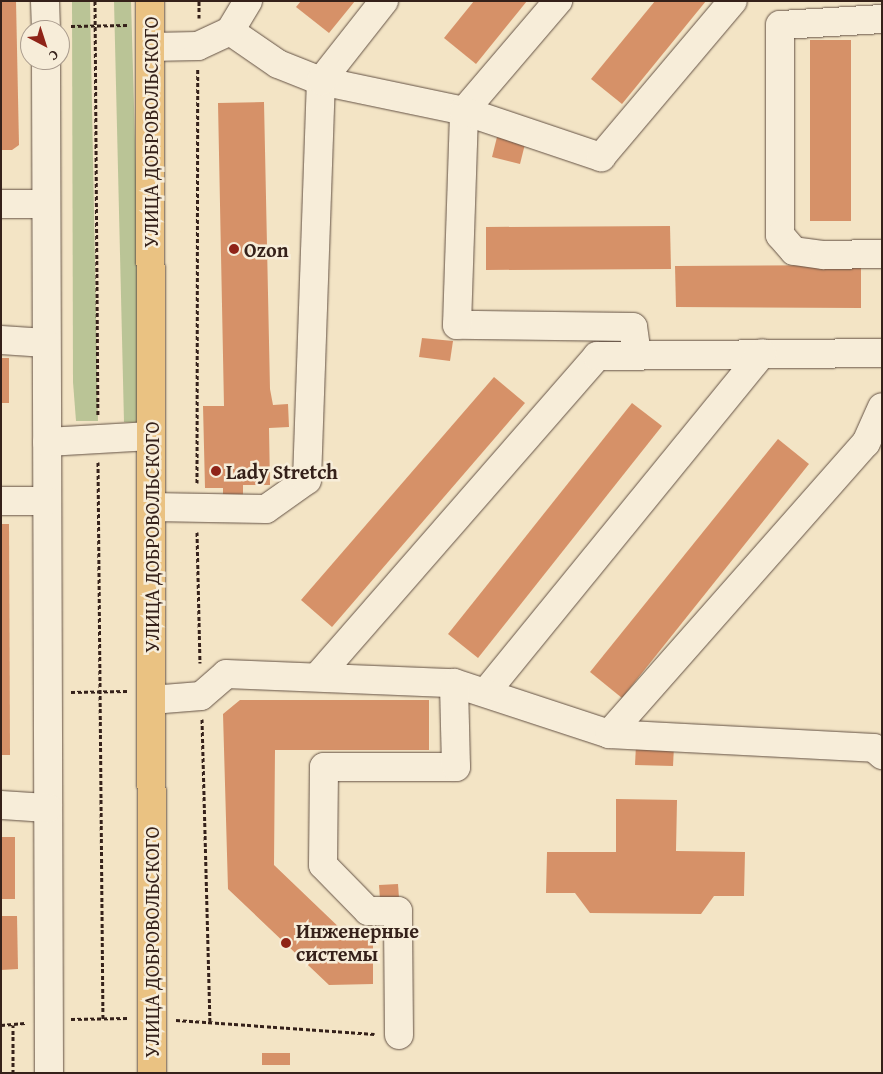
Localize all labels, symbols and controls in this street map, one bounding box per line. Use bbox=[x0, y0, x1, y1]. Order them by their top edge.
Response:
street label: УЛИЦА ДОБРОВОЛЬСКОГО bbox=[138, 16, 162, 248]
north arrow bbox=[20, 20, 70, 70]
text: С bbox=[45, 46, 63, 66]
place label: Ozon bbox=[244, 237, 289, 261]
marker: Ozon bbox=[228, 243, 240, 255]
street label: УЛИЦА ДОБРОВОЛЬСКОГО bbox=[139, 421, 163, 653]
place label: Lady Stretch bbox=[226, 459, 338, 483]
marker: Lady Stretch bbox=[210, 465, 222, 477]
street label: УЛИЦА ДОБРОВОЛЬСКОГО bbox=[139, 826, 163, 1058]
place label: Инженерные системы bbox=[296, 919, 419, 966]
marker: Инженерные системы bbox=[280, 937, 292, 949]

